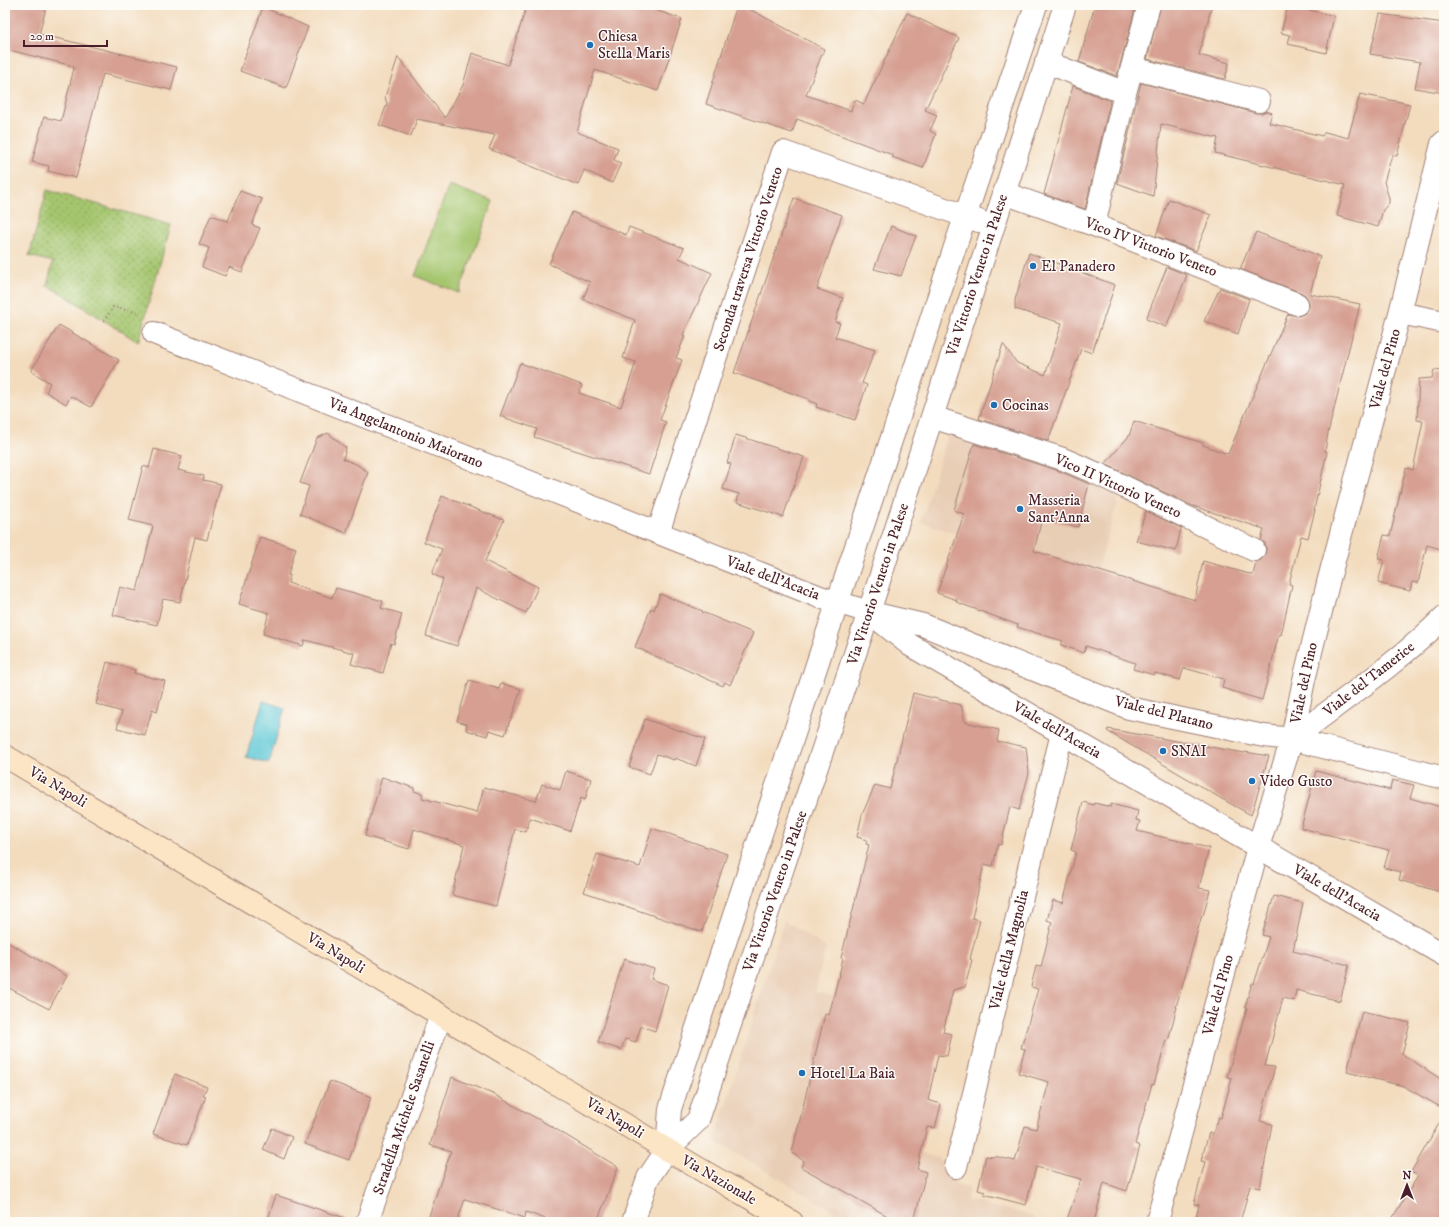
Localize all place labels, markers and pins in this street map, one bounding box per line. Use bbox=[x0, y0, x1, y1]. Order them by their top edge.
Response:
place label: Chiesa Stella Maris bbox=[598, 27, 670, 63]
marker: Chiesa Stella Maris bbox=[585, 40, 595, 50]
place label: El Panadero bbox=[1041, 257, 1115, 276]
marker: El Panadero bbox=[1028, 261, 1038, 271]
place label: Cocinas bbox=[1002, 396, 1049, 415]
marker: Cocinas bbox=[989, 400, 999, 410]
place label: Masseria Sant’Anna bbox=[1028, 491, 1090, 527]
marker: Masseria Sant’Anna bbox=[1015, 504, 1025, 514]
place label: SNAI bbox=[1171, 742, 1207, 761]
marker: SNAI bbox=[1158, 746, 1168, 756]
place label: Video Gusto bbox=[1259, 772, 1332, 791]
marker: Video Gusto bbox=[1247, 776, 1257, 786]
place label: Hotel La Baia bbox=[810, 1064, 896, 1083]
marker: Hotel La Baia bbox=[797, 1068, 807, 1078]

